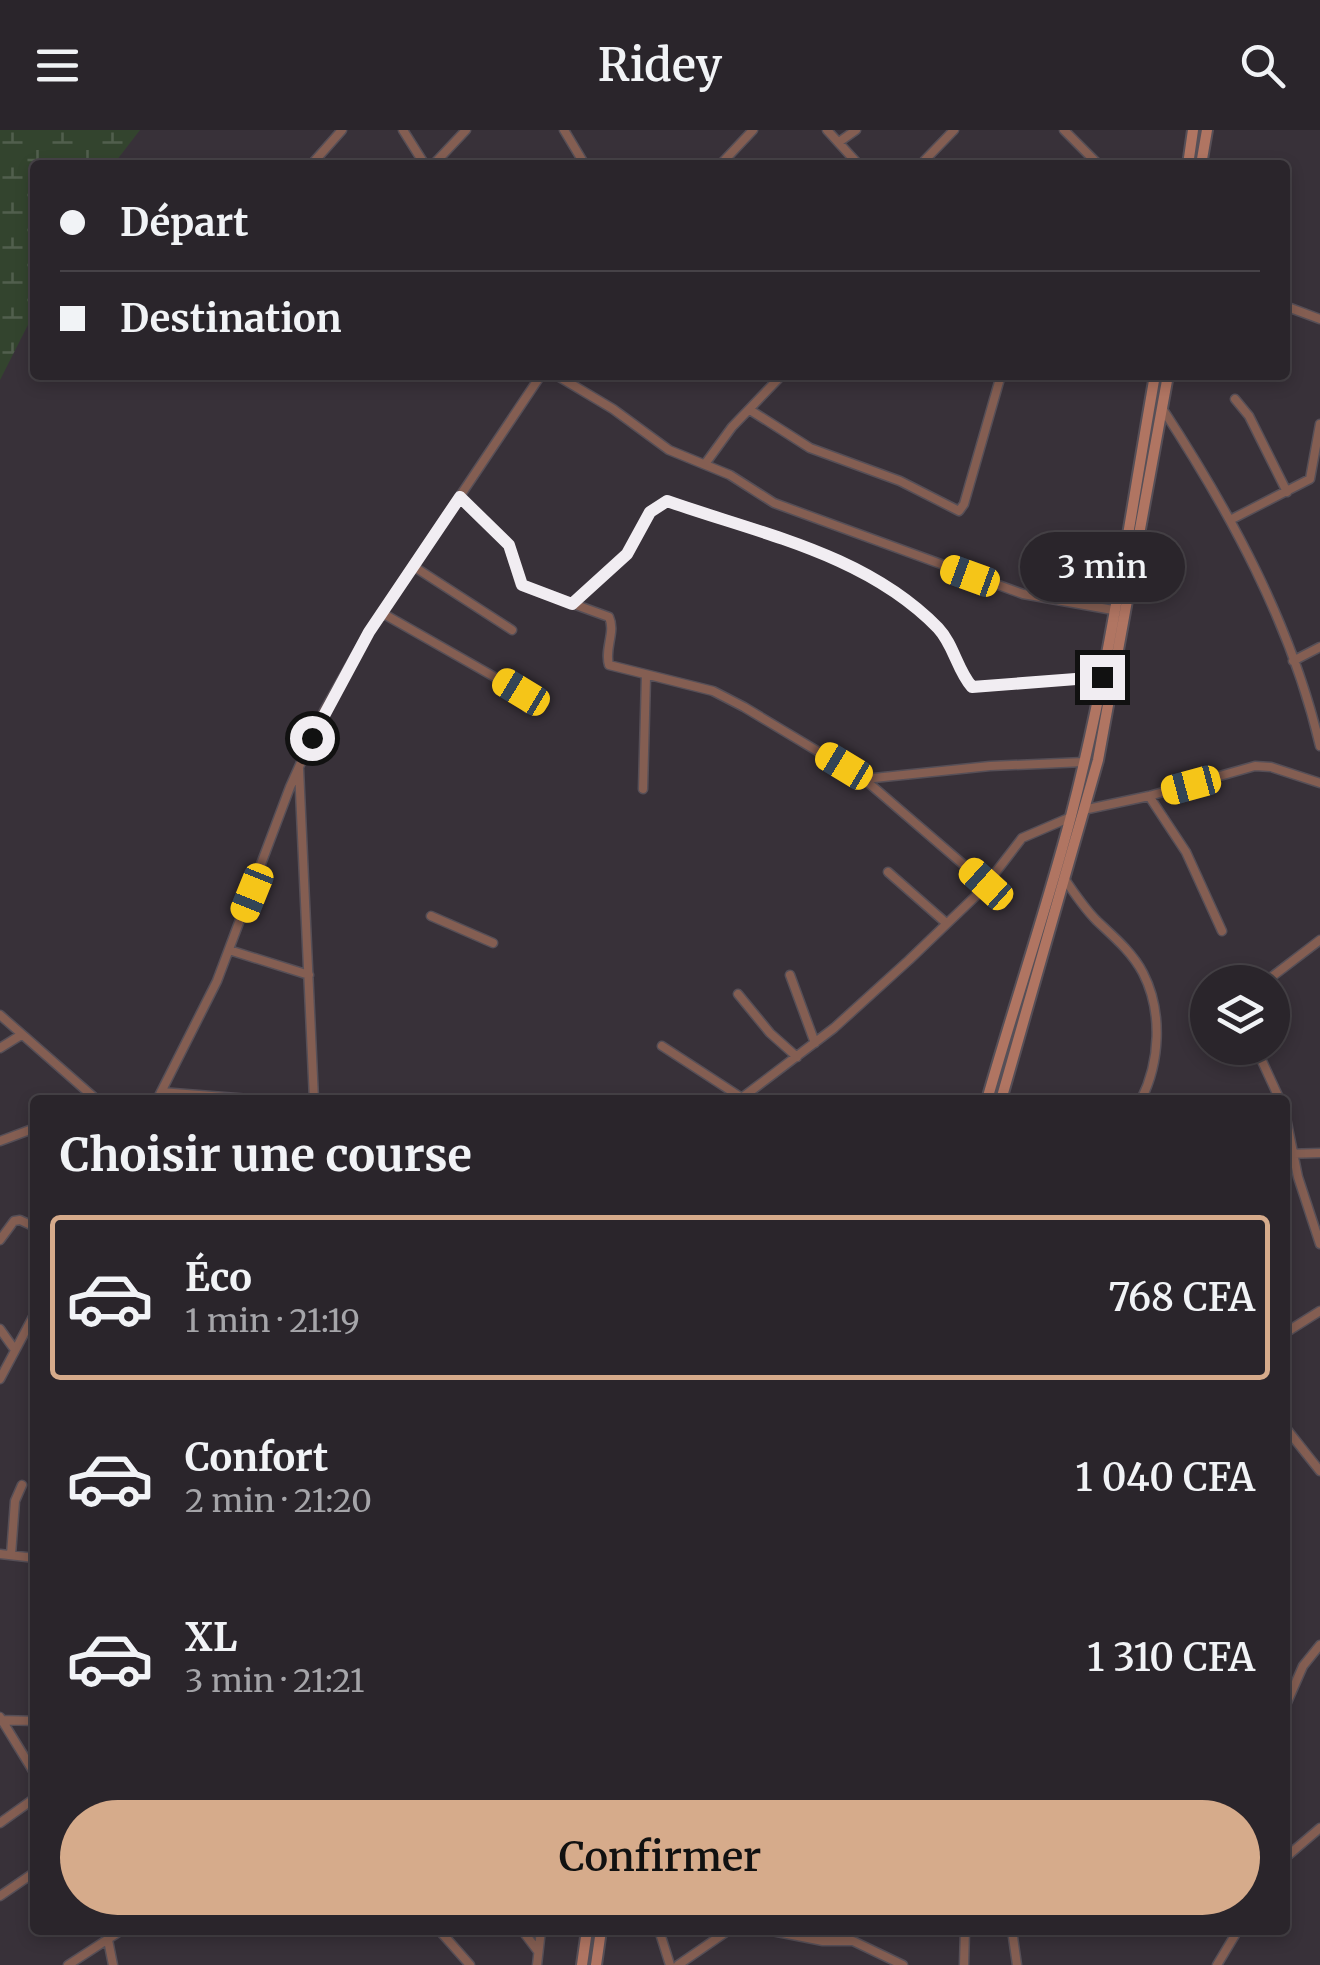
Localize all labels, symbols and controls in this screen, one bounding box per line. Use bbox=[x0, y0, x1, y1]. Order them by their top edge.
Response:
text: Ridey bbox=[598, 37, 722, 93]
icon: menu bbox=[30, 38, 85, 93]
icon: search bbox=[1235, 38, 1290, 93]
text: Départ bbox=[120, 199, 249, 246]
text: Destination bbox=[120, 295, 342, 342]
callout: 3 min bbox=[1020, 532, 1184, 602]
text: 3 min bbox=[1058, 547, 1147, 587]
car bbox=[937, 552, 1003, 600]
route end bbox=[1080, 655, 1125, 700]
car bbox=[488, 664, 554, 720]
route start bbox=[290, 716, 335, 761]
car bbox=[811, 738, 877, 794]
car bbox=[1158, 763, 1224, 807]
car bbox=[954, 853, 1018, 915]
car bbox=[227, 860, 277, 926]
map controls bbox=[1190, 965, 1290, 1065]
button: layers bbox=[1190, 965, 1290, 1065]
text: Choisir une course bbox=[60, 1127, 472, 1183]
icon: car bbox=[65, 1253, 155, 1343]
text: Éco bbox=[185, 1254, 252, 1301]
text: 768 CFA bbox=[1108, 1274, 1255, 1321]
text: 1 min · 21:19 bbox=[185, 1301, 360, 1341]
icon: car bbox=[65, 1433, 155, 1523]
text: Confort bbox=[185, 1434, 328, 1481]
text: 1 040 CFA bbox=[1075, 1454, 1255, 1501]
text: 2 min · 21:20 bbox=[185, 1481, 372, 1521]
icon: car bbox=[65, 1613, 155, 1703]
text: XL bbox=[185, 1614, 237, 1661]
text: 1 310 CFA bbox=[1087, 1634, 1255, 1681]
text: 3 min · 21:21 bbox=[185, 1661, 365, 1701]
button: Confirmer bbox=[60, 1800, 1260, 1915]

